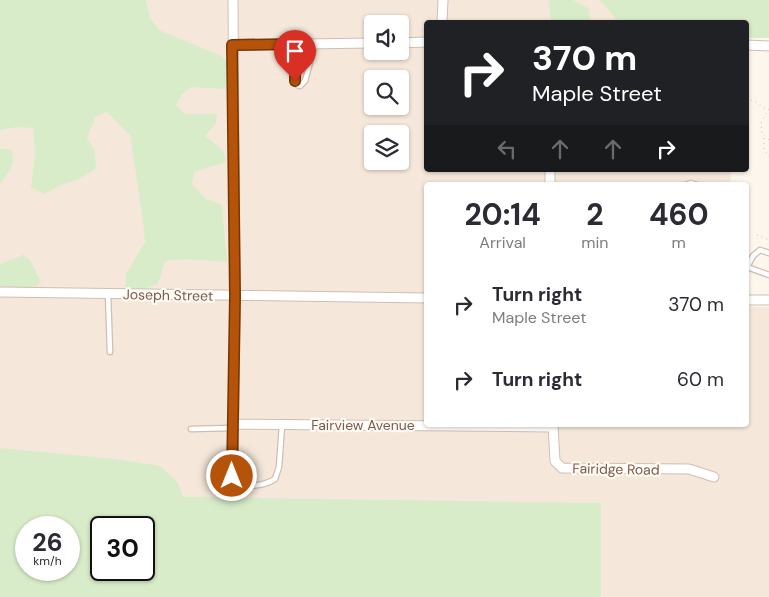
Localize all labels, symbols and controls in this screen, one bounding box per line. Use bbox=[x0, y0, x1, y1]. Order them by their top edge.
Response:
map controls bbox=[364, 15, 409, 170]
button: sound bbox=[364, 15, 409, 60]
pin bbox=[274, 30, 316, 81]
text: 370 m bbox=[532, 35, 637, 81]
icon: arrive bbox=[281, 37, 309, 65]
icon: right bbox=[449, 40, 514, 105]
button: search bbox=[364, 70, 409, 115]
text: Maple Street bbox=[532, 79, 662, 108]
button: layers bbox=[364, 125, 409, 170]
icon: left bbox=[493, 135, 521, 163]
icon: ahead bbox=[546, 135, 574, 163]
icon: ahead bbox=[599, 135, 627, 163]
icon: right bbox=[652, 135, 680, 163]
text: 20:14 bbox=[464, 195, 541, 234]
text: 2 bbox=[586, 195, 604, 234]
text: 460 bbox=[649, 195, 709, 234]
text: Arrival bbox=[479, 232, 526, 253]
text: min bbox=[581, 232, 608, 253]
text: m bbox=[672, 232, 686, 253]
text: Turn right bbox=[492, 282, 582, 307]
street label: Joseph Street bbox=[123, 285, 213, 305]
icon: right bbox=[449, 291, 477, 319]
text: 370 m bbox=[668, 292, 724, 317]
text: Maple Street bbox=[492, 307, 586, 328]
icon: right bbox=[449, 366, 477, 394]
text: Turn right bbox=[492, 367, 582, 392]
text: 60 m bbox=[677, 367, 724, 392]
street label: Fairview Avenue bbox=[311, 416, 415, 434]
position arrow bbox=[205, 449, 257, 501]
street label: Fairidge Road bbox=[572, 459, 660, 479]
speed limit sign: 30 bbox=[90, 516, 155, 581]
text: 26 bbox=[32, 526, 63, 559]
text: km/h bbox=[33, 553, 62, 569]

